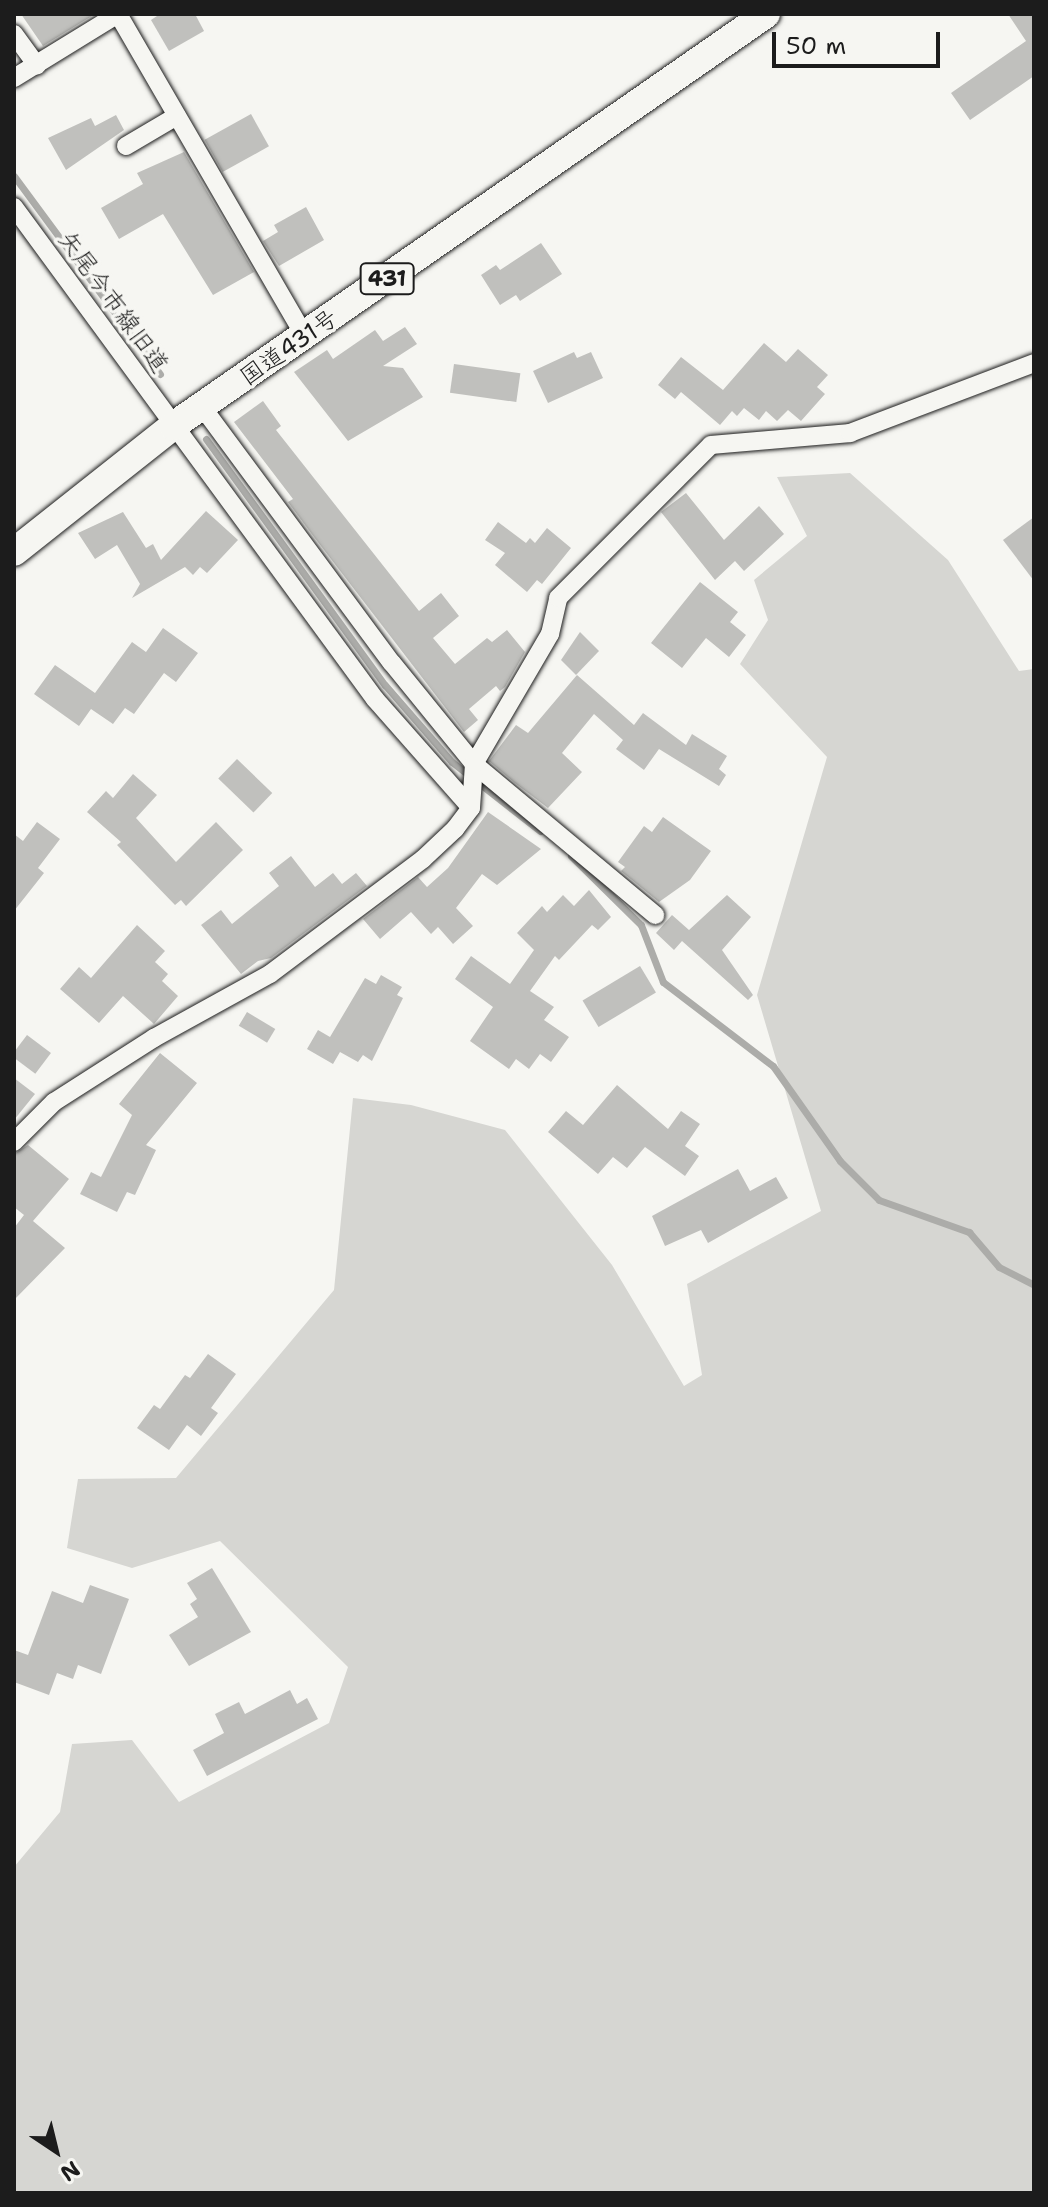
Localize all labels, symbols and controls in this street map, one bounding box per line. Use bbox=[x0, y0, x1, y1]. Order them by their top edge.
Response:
scale bar bbox=[776, 16, 944, 66]
text: 50 m bbox=[786, 30, 846, 62]
street label: 矢尾今市線旧道 bbox=[52, 226, 174, 378]
road number: 431 bbox=[359, 261, 415, 297]
street label: 国道431号 bbox=[235, 304, 343, 392]
north arrow bbox=[16, 2111, 96, 2191]
text: N bbox=[55, 2154, 86, 2188]

